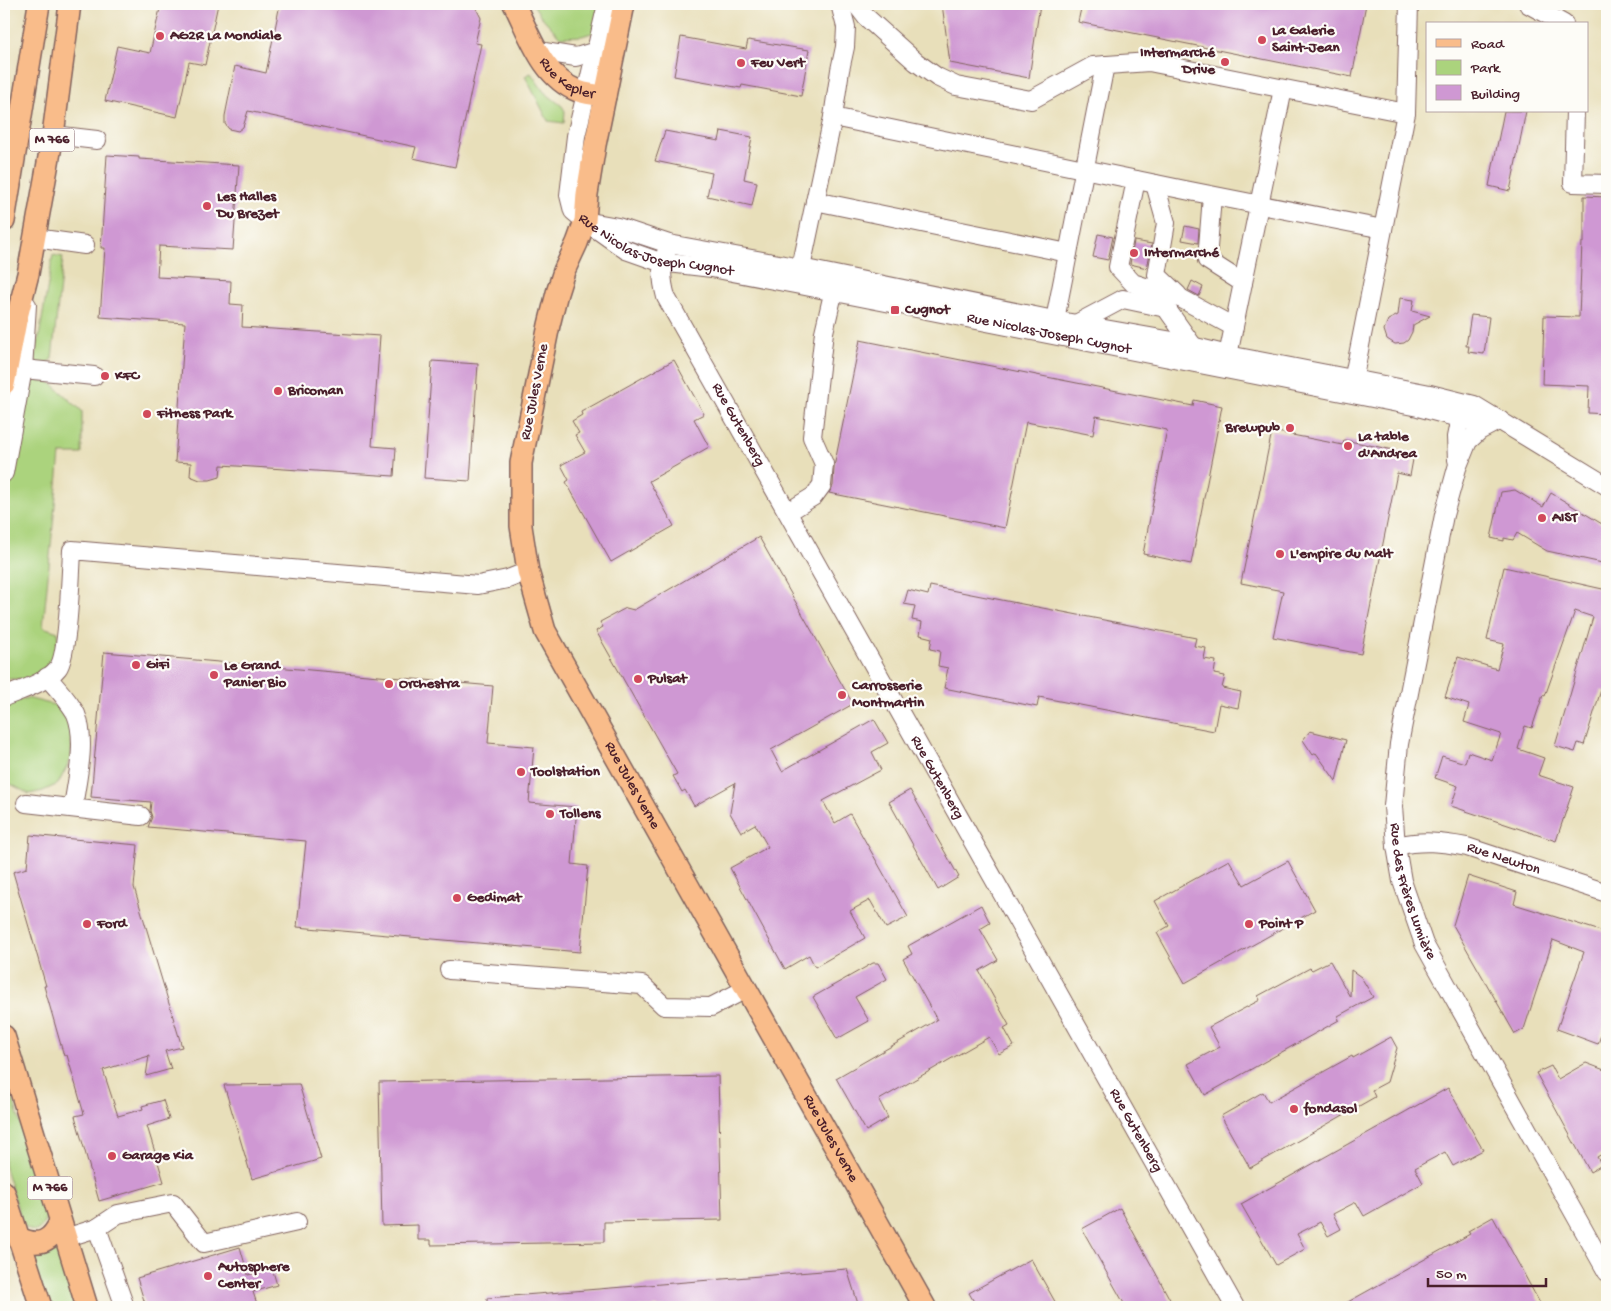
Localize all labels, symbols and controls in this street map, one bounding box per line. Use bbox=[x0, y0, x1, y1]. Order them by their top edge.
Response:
place label: La Galerie Saint-Jean bbox=[1272, 22, 1341, 57]
legend bbox=[1426, 22, 1588, 112]
place label: AG2R La Mondiale bbox=[169, 27, 282, 45]
marker: AG2R La Mondiale bbox=[154, 30, 166, 42]
marker: La Galerie Saint-Jean bbox=[1256, 34, 1268, 46]
text: Road bbox=[1471, 36, 1505, 54]
place label: Intermarché Drive bbox=[1140, 44, 1216, 79]
street label: Rue Kepler bbox=[534, 54, 598, 104]
place label: Feu Vert bbox=[750, 54, 806, 72]
marker: Intermarché Drive bbox=[1219, 56, 1231, 68]
marker: Feu Vert bbox=[735, 57, 747, 69]
text: Park bbox=[1470, 60, 1501, 78]
text: Building bbox=[1470, 86, 1520, 104]
road number: M 766 bbox=[30, 128, 74, 152]
place label: Les Halles Du Brezet bbox=[215, 188, 280, 223]
marker: Les Halles Du Brezet bbox=[201, 200, 213, 212]
street label: Rue Nicolas-Joseph Cugnot bbox=[574, 210, 737, 281]
place label: Intermarché bbox=[1144, 244, 1220, 262]
marker: Intermarché bbox=[1128, 247, 1140, 259]
place label: Cugnot bbox=[904, 301, 952, 319]
marker: Cugnot bbox=[889, 304, 901, 316]
street label: Rue Nicolas-Joseph Cugnot bbox=[965, 309, 1134, 359]
street label: Rue Jules Verne bbox=[517, 342, 553, 442]
place label: KFC bbox=[114, 367, 141, 385]
marker: KFC bbox=[99, 370, 111, 382]
street label: Rue Gutenberg bbox=[707, 380, 769, 470]
place label: Bricoman bbox=[287, 382, 344, 400]
marker: Bricoman bbox=[272, 385, 284, 397]
place label: Fitness Park bbox=[156, 405, 234, 423]
marker: Fitness Park bbox=[141, 408, 153, 420]
place label: Brewpub bbox=[1224, 419, 1280, 437]
marker: Brewpub bbox=[1284, 422, 1296, 434]
place label: La table d'Andrea bbox=[1358, 428, 1417, 463]
marker: La table d'Andrea bbox=[1342, 440, 1354, 452]
place label: AIST bbox=[1551, 509, 1578, 527]
marker: AIST bbox=[1536, 512, 1548, 524]
place label: L'empire du Malt bbox=[1290, 545, 1394, 563]
marker: L'empire du Malt bbox=[1274, 548, 1286, 560]
place label: GiFi bbox=[146, 656, 170, 674]
place label: Le Grand Panier Bio bbox=[223, 657, 287, 692]
marker: GiFi bbox=[130, 659, 142, 671]
marker: Le Grand Panier Bio bbox=[208, 669, 220, 681]
place label: Pulsat bbox=[647, 670, 688, 688]
marker: Pulsat bbox=[632, 673, 644, 685]
place label: Orchestra bbox=[399, 675, 460, 693]
place label: Carrosserie Montmartin bbox=[851, 677, 925, 712]
marker: Orchestra bbox=[383, 678, 395, 690]
marker: Carrosserie Montmartin bbox=[836, 689, 848, 701]
street label: Rue Gutenberg bbox=[906, 733, 968, 823]
street label: Rue Jules Verne bbox=[600, 739, 664, 833]
place label: Toolstation bbox=[530, 763, 601, 781]
marker: Toolstation bbox=[515, 766, 527, 778]
place label: Tollens bbox=[559, 805, 602, 823]
marker: Tollens bbox=[544, 808, 556, 820]
street label: Rue des Frères Lumière bbox=[1385, 822, 1440, 963]
street label: Rue Newton bbox=[1464, 839, 1543, 879]
place label: Gedimat bbox=[467, 889, 523, 907]
marker: Gedimat bbox=[451, 892, 463, 904]
place label: Ford bbox=[96, 915, 129, 933]
place label: Point P bbox=[1258, 915, 1304, 933]
marker: Ford bbox=[81, 918, 93, 930]
marker: Point P bbox=[1243, 918, 1255, 930]
street label: Rue Gutenberg bbox=[1105, 1085, 1166, 1176]
street label: Rue Jules Verne bbox=[799, 1092, 862, 1186]
place label: fondasol bbox=[1303, 1100, 1358, 1118]
marker: fondasol bbox=[1288, 1103, 1300, 1115]
place label: Garage Kia bbox=[122, 1147, 194, 1165]
marker: Garage Kia bbox=[106, 1150, 118, 1162]
road number: M 766 bbox=[28, 1176, 72, 1200]
scale bar bbox=[1428, 1256, 1546, 1288]
place label: Autosphere Center bbox=[217, 1258, 291, 1293]
text: 50 m bbox=[1436, 1266, 1467, 1284]
marker: Autosphere Center bbox=[202, 1270, 214, 1282]

